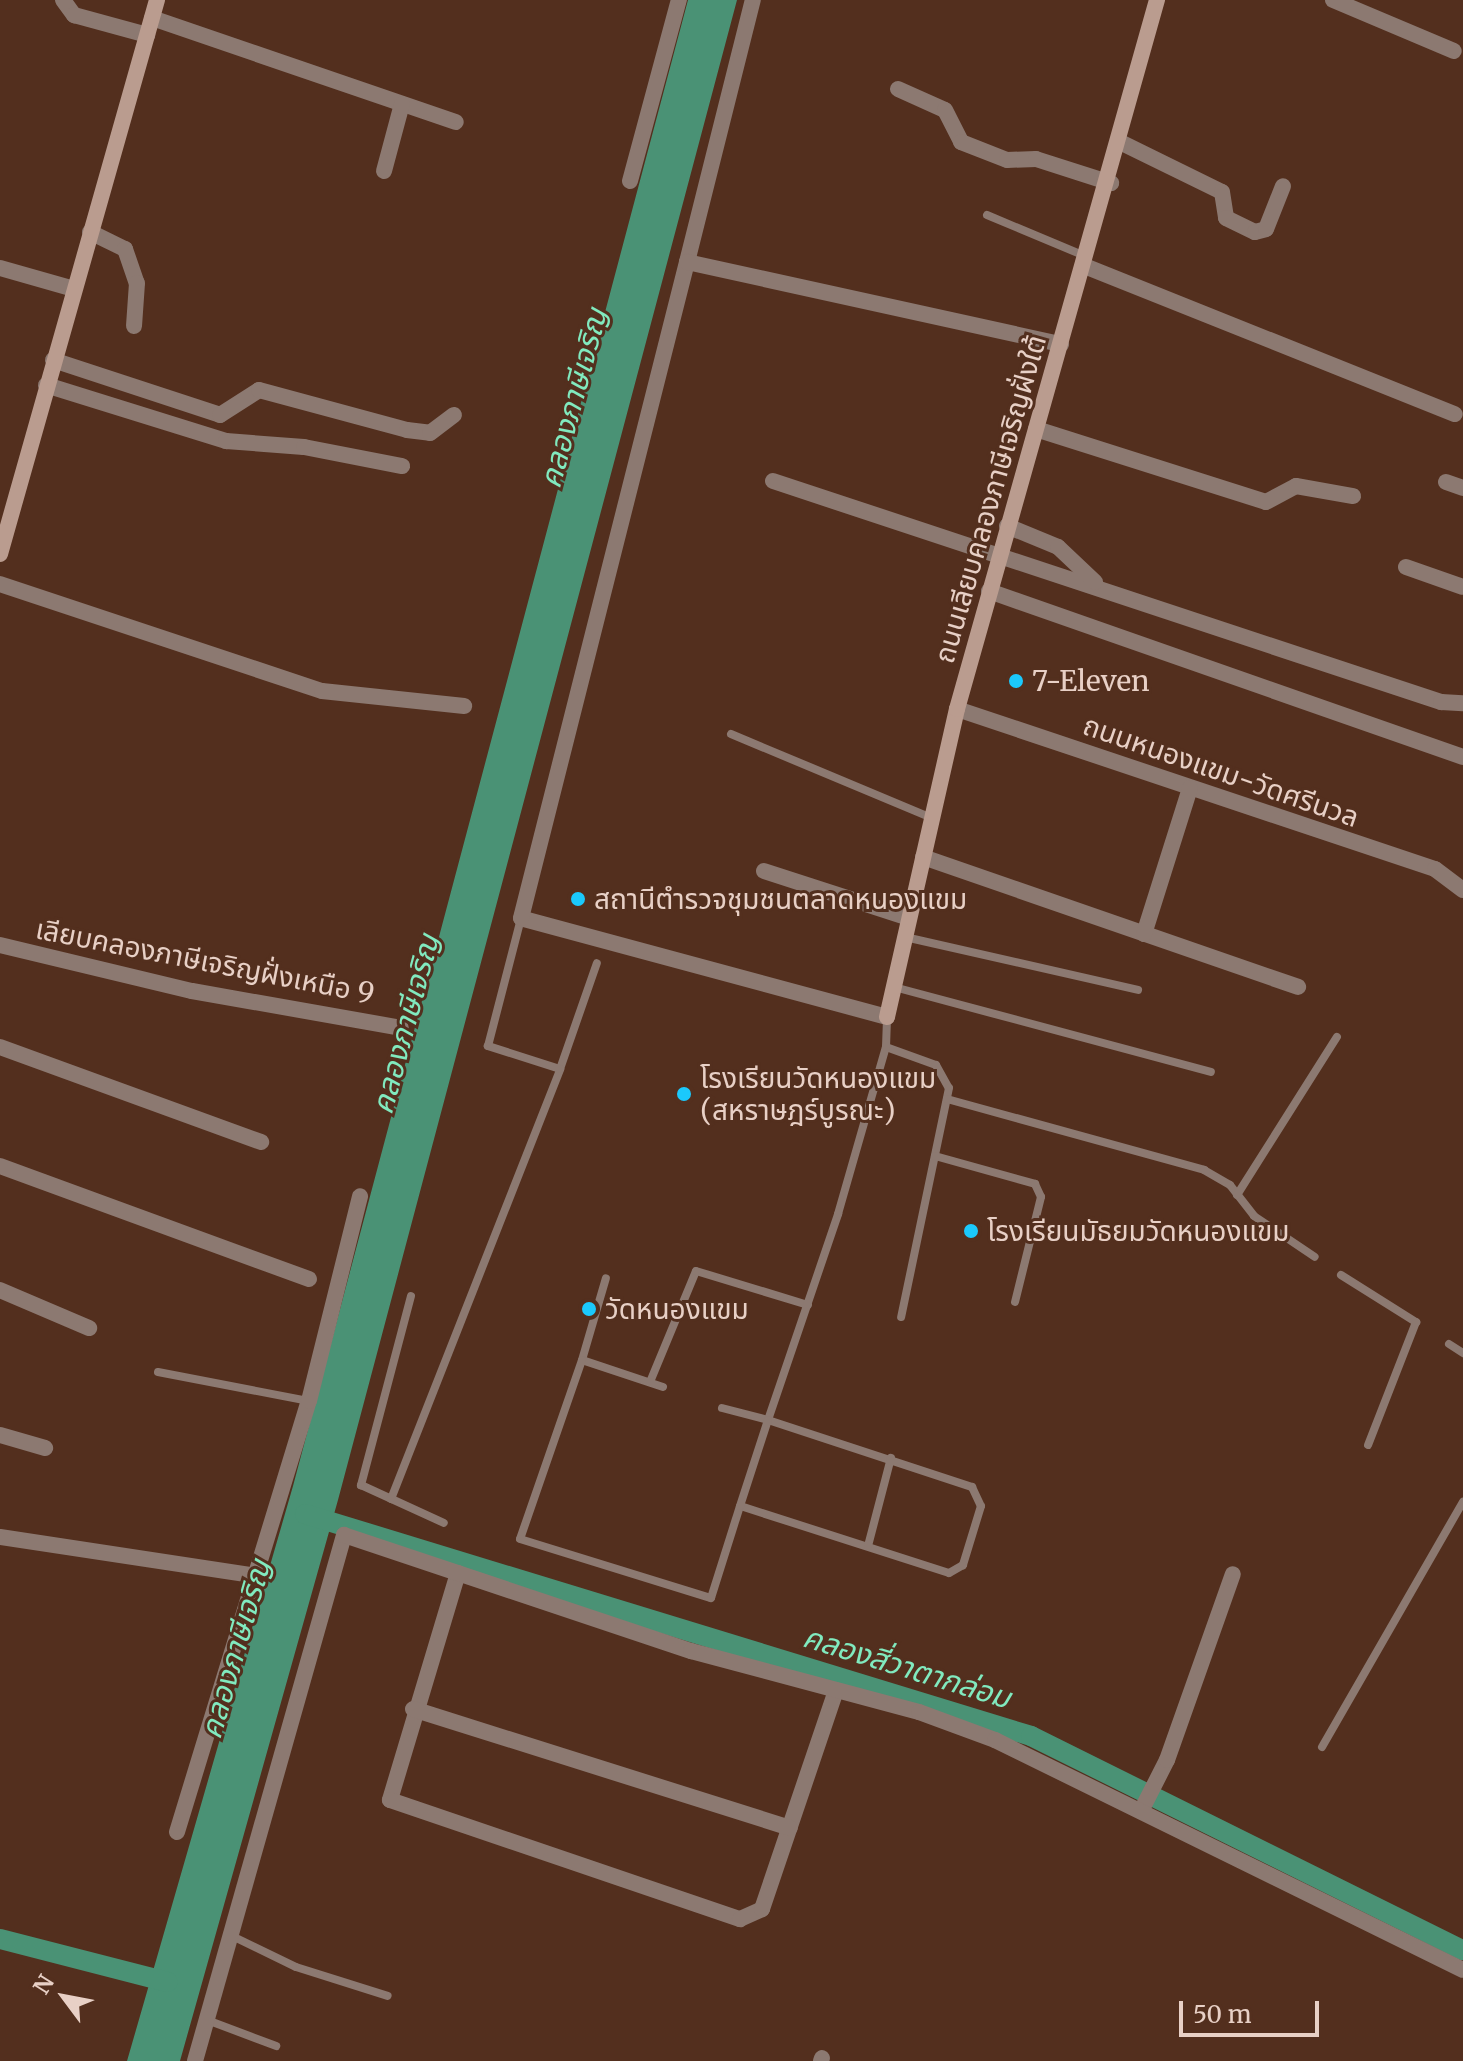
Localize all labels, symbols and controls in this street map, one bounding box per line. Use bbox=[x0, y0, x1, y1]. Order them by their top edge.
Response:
water label: คลองภาษีเจริญ bbox=[532, 304, 614, 492]
street label: ถนนเลียบคลองภาษีเจริญฝั่งใต้ bbox=[927, 331, 1053, 667]
place label: 7-Eleven bbox=[1032, 664, 1150, 698]
marker: 7-Eleven bbox=[1007, 672, 1025, 690]
street label: ถนนหนองแขม-วัดศรีนวล bbox=[1079, 708, 1363, 834]
place label: สถานีตำรวจชุมชนตลาดหนองแขม bbox=[594, 882, 967, 916]
marker: สถานีตำรวจชุมชนตลาดหนองแขม bbox=[569, 890, 587, 908]
street label: เลียบคลองภาษีเจริญฝั่งเหนือ 9 bbox=[33, 912, 377, 1010]
water label: คลองภาษีเจริญ bbox=[364, 930, 446, 1118]
place label: โรงเรียนวัดหนองแขม (สหราษฎร์บูรณะ) bbox=[700, 1061, 936, 1127]
marker: โรงเรียนวัดหนองแขม (สหราษฎร์บูรณะ) bbox=[675, 1085, 693, 1103]
place label: โรงเรียนมัธยมวัดหนองแขม bbox=[987, 1214, 1290, 1248]
marker: โรงเรียนมัธยมวัดหนองแขม bbox=[962, 1222, 980, 1240]
place label: วัดหนองแขม bbox=[605, 1292, 749, 1326]
marker: วัดหนองแขม bbox=[580, 1300, 598, 1318]
water label: คลองภาษีเจริญ bbox=[192, 1556, 278, 1742]
water label: คลองสี่วาตากล่อม bbox=[799, 1618, 1015, 1716]
north arrow bbox=[24, 1957, 104, 2037]
text: N bbox=[27, 1969, 60, 1999]
scale bar bbox=[1183, 1985, 1323, 2035]
text: 50 m bbox=[1193, 1999, 1252, 2030]

